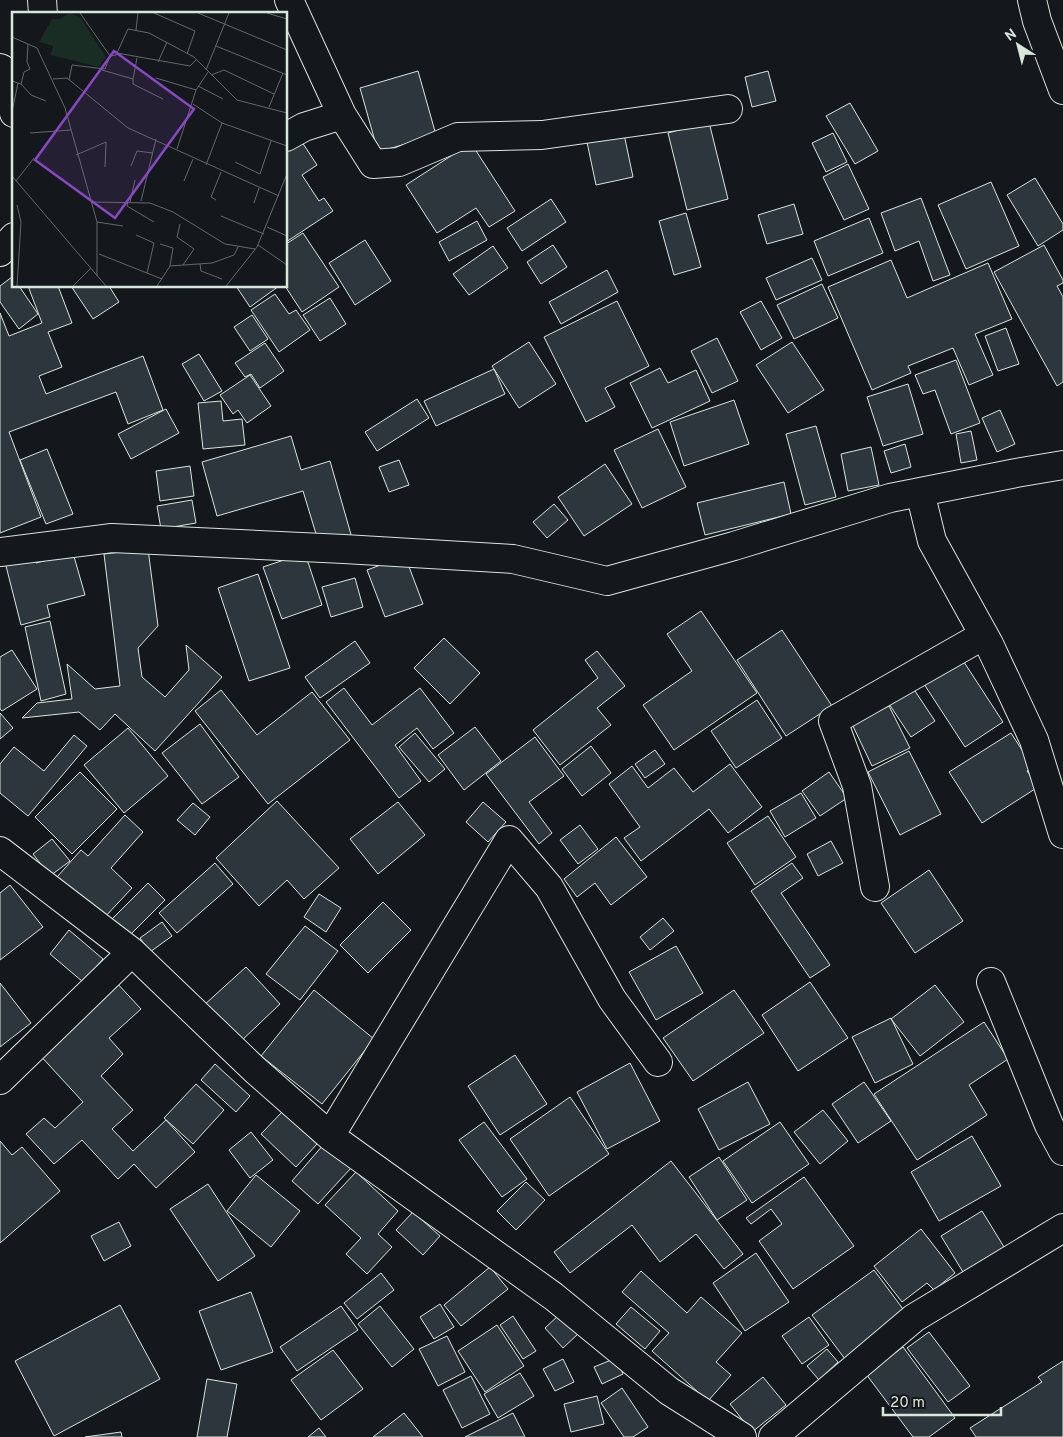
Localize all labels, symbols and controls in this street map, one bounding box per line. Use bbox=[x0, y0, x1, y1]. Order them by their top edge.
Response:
inset map bbox=[12, 12, 288, 288]
north arrow bbox=[993, 20, 1043, 70]
text: N bbox=[1002, 26, 1020, 46]
scale bar bbox=[883, 1384, 1000, 1416]
text: 20 m bbox=[890, 1394, 925, 1413]

